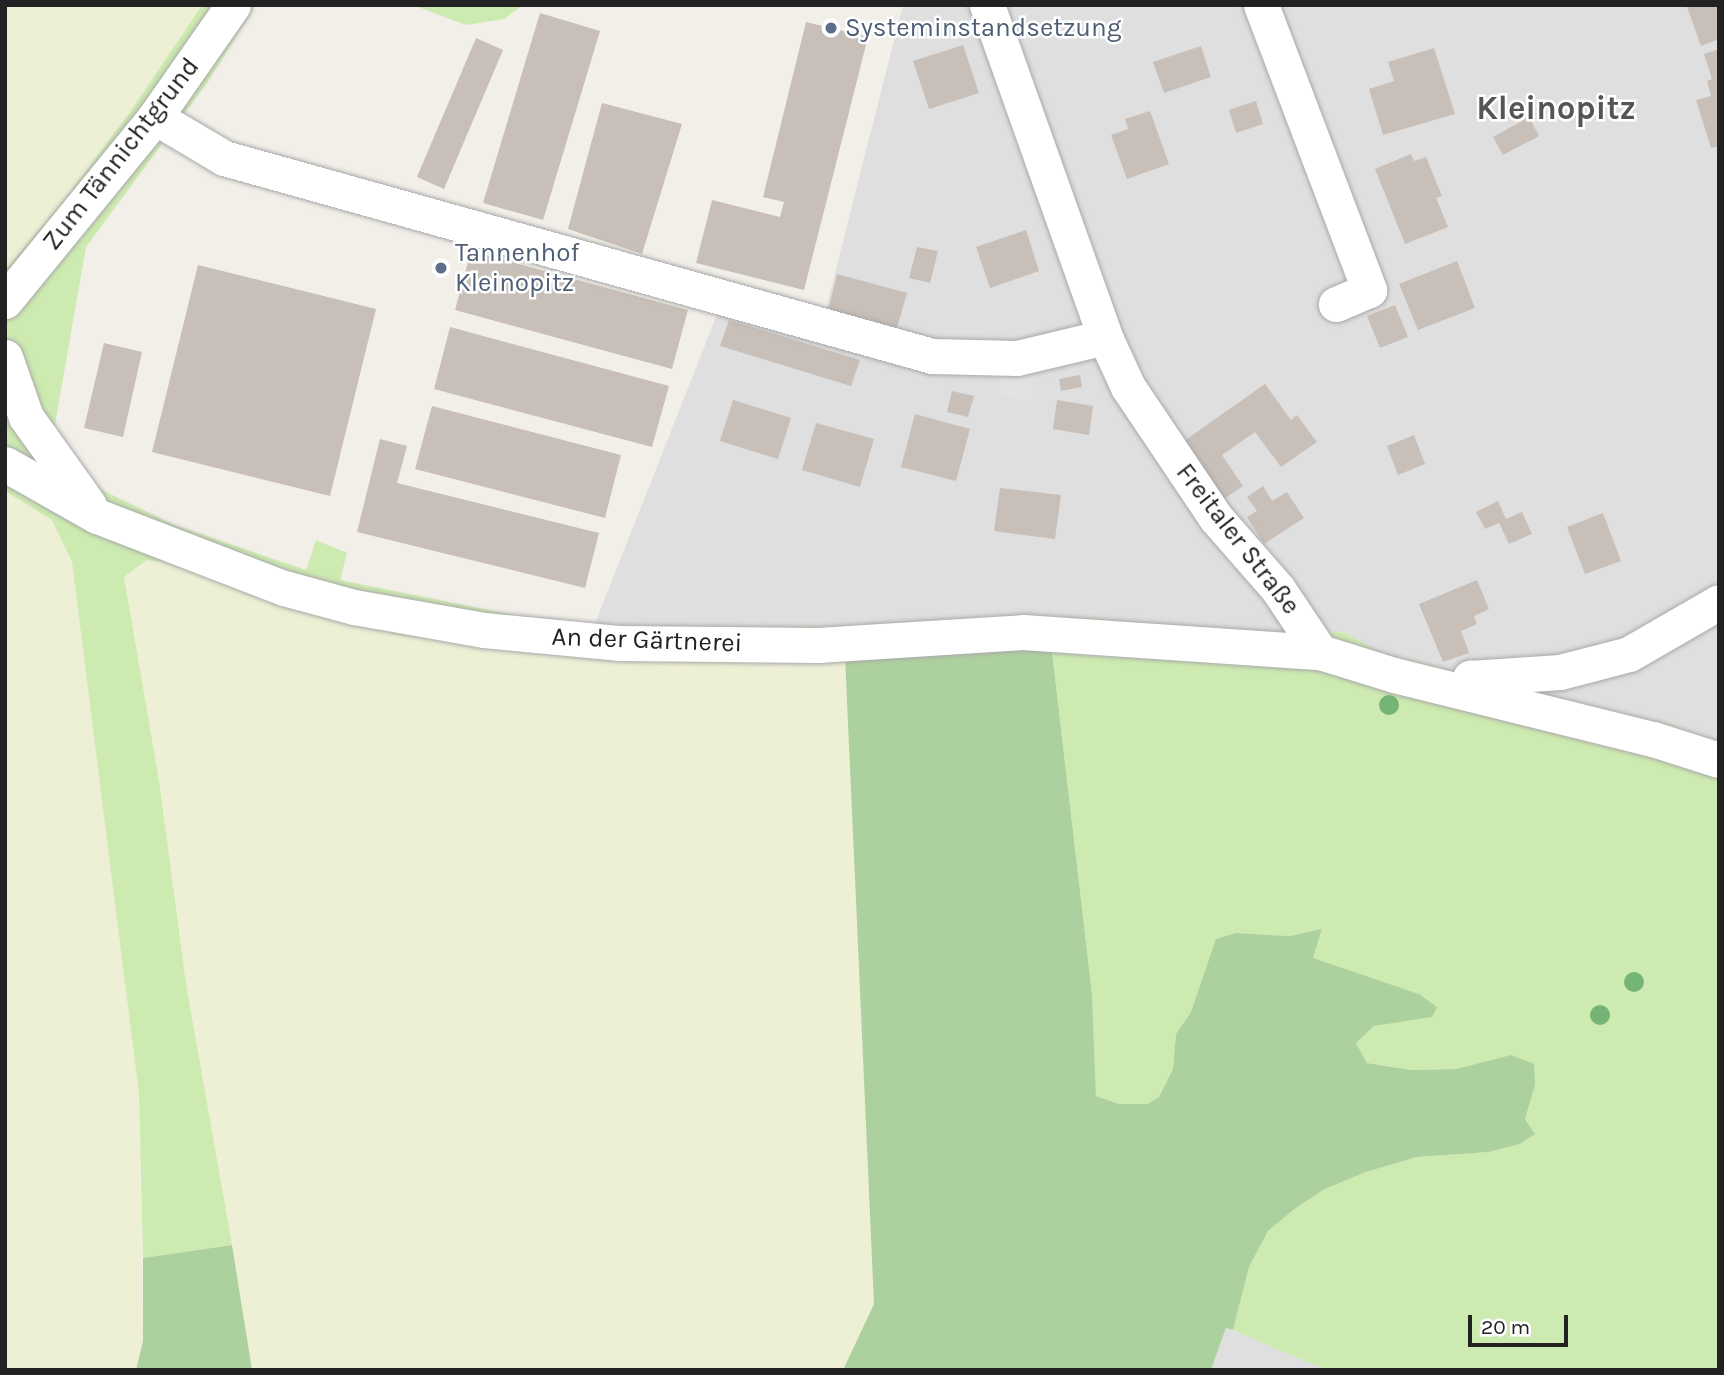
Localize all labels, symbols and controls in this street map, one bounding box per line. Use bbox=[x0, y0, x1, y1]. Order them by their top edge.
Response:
place label: Systeminstandsetzung bbox=[845, 12, 1121, 44]
marker: Systeminstandsetzung bbox=[823, 20, 839, 36]
street label: Zum Tännichtgrund bbox=[36, 52, 206, 256]
district label: Kleinopitz bbox=[1476, 89, 1636, 129]
place label: Tannenhof Kleinopitz bbox=[455, 237, 579, 298]
marker: Tannenhof Kleinopitz bbox=[433, 260, 449, 276]
street label: Freitaler Straße bbox=[1169, 457, 1307, 621]
street label: An der Gärtnerei bbox=[551, 621, 743, 659]
scale bar bbox=[1472, 1302, 1572, 1346]
text: 20 m bbox=[1481, 1315, 1530, 1339]

